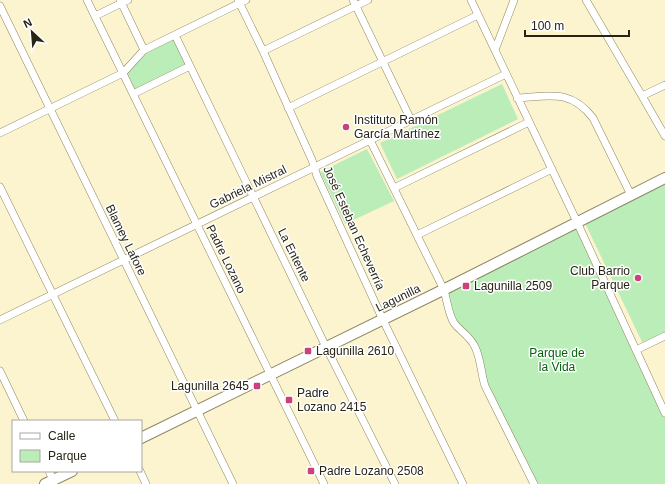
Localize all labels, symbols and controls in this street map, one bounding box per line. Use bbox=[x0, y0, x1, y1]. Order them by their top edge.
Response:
north arrow bbox=[12, 12, 52, 52]
scale bar bbox=[525, 12, 629, 38]
text: N bbox=[21, 16, 34, 30]
text: 100 m bbox=[531, 19, 564, 33]
place label: Instituto Ramón García Martínez bbox=[354, 113, 440, 141]
marker: Instituto Ramón García Martínez bbox=[341, 122, 351, 132]
street label: Gabriela Mistral bbox=[207, 162, 289, 212]
street label: José Esteban Echeverría bbox=[320, 164, 388, 292]
street label: Blamey Lafore bbox=[103, 202, 149, 278]
street label: Padre Lozano bbox=[203, 222, 249, 296]
street label: La Entente bbox=[275, 226, 313, 284]
place label: Club Barrio Parque bbox=[570, 264, 630, 292]
marker: Club Barrio Parque bbox=[633, 273, 643, 283]
place label: Lagunilla 2509 bbox=[474, 279, 552, 293]
street label: Lagunilla bbox=[373, 281, 423, 315]
marker: Lagunilla 2509 bbox=[461, 281, 471, 291]
place label: Lagunilla 2610 bbox=[316, 344, 394, 358]
marker: Lagunilla 2610 bbox=[303, 346, 313, 356]
park label: Parque de la Vida bbox=[529, 346, 585, 374]
place label: Lagunilla 2645 bbox=[171, 379, 249, 393]
marker: Lagunilla 2645 bbox=[252, 381, 262, 391]
place label: Padre Lozano 2415 bbox=[297, 386, 367, 414]
marker: Padre Lozano 2415 bbox=[284, 395, 294, 405]
legend bbox=[12, 420, 142, 472]
text: Calle bbox=[48, 429, 76, 443]
text: Parque bbox=[48, 449, 87, 463]
place label: Padre Lozano 2508 bbox=[319, 464, 424, 478]
marker: Padre Lozano 2508 bbox=[306, 466, 316, 476]

